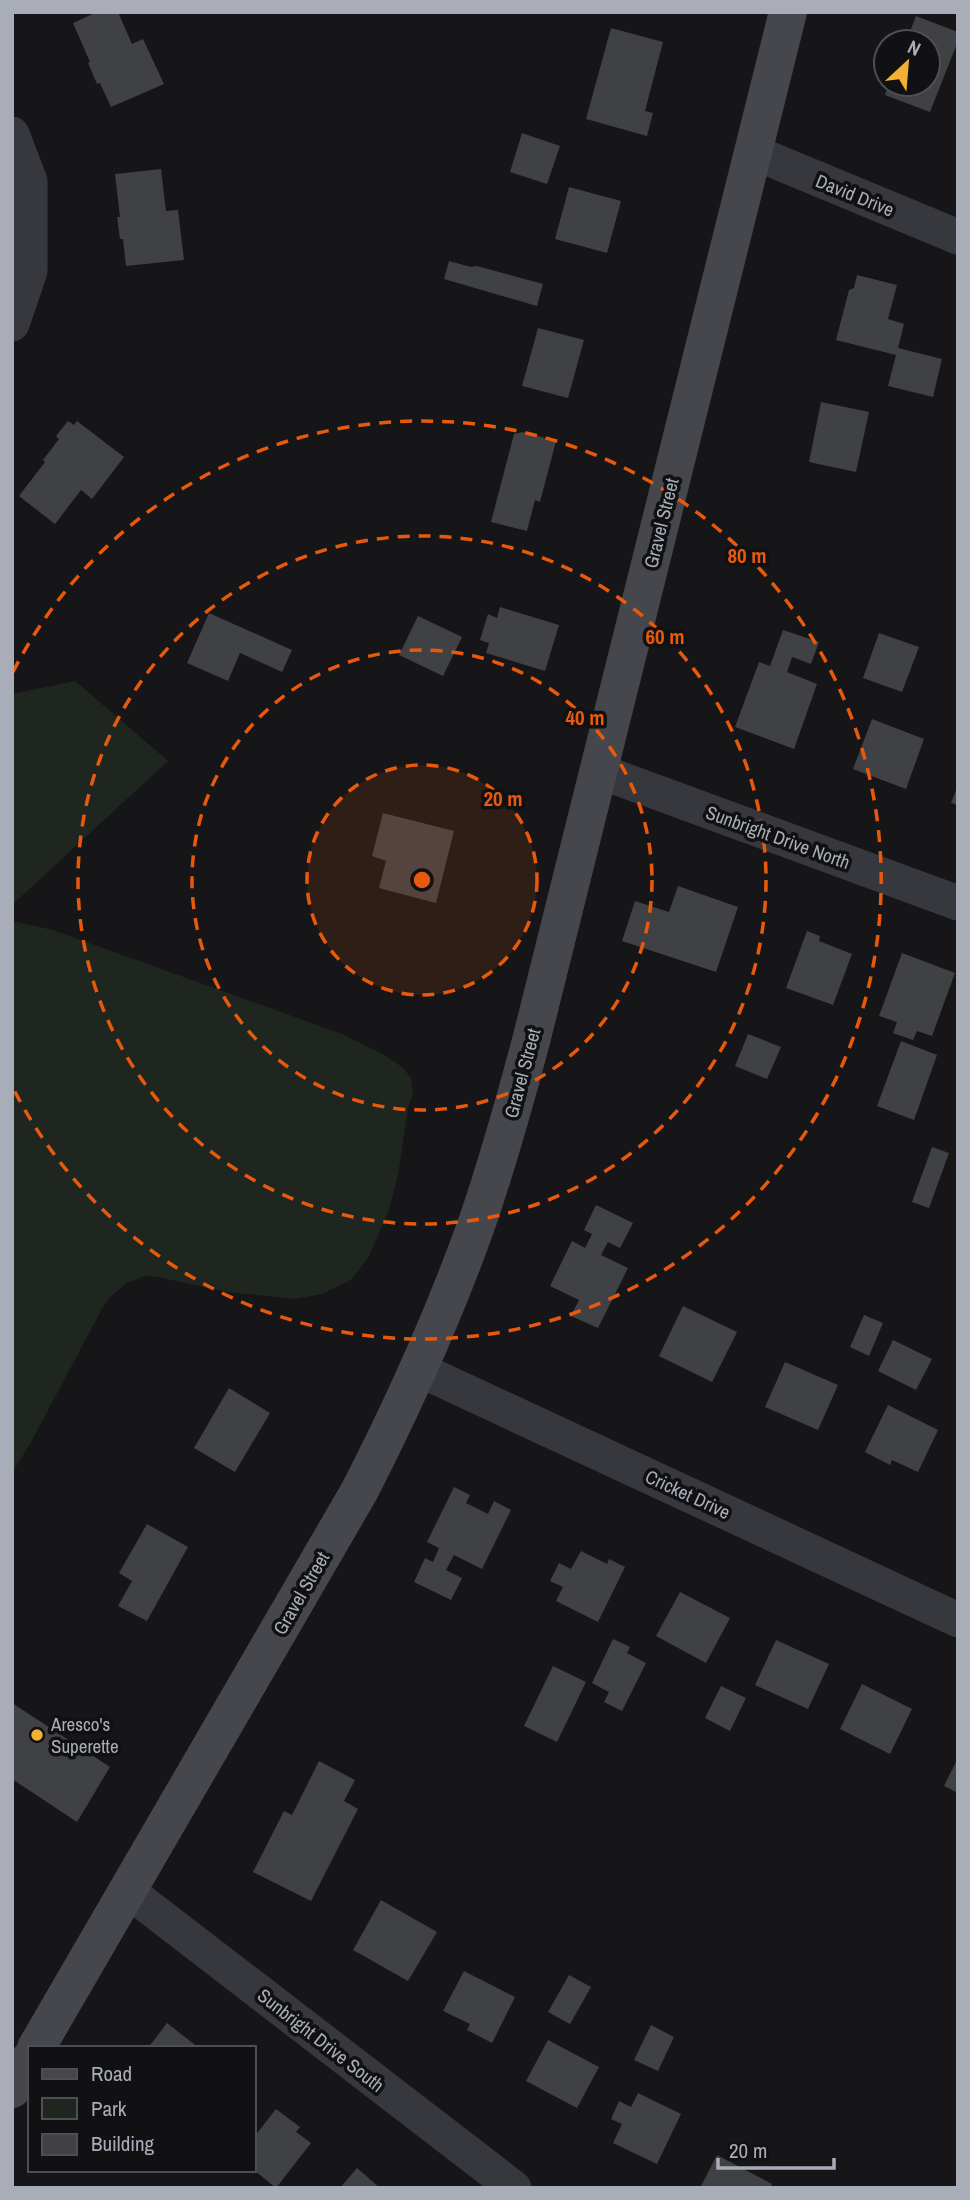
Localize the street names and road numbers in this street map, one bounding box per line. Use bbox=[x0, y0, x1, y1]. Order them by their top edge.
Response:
street label: David Drive bbox=[812, 168, 898, 222]
street label: Gravel Street bbox=[637, 475, 685, 571]
street label: Sunbright Drive North bbox=[702, 799, 854, 875]
street label: Gravel Street bbox=[498, 1025, 547, 1121]
street label: Cricket Drive bbox=[641, 1463, 735, 1525]
street label: Gravel Street bbox=[267, 1546, 336, 1639]
street label: Sunbright Drive South bbox=[252, 1982, 390, 2098]

